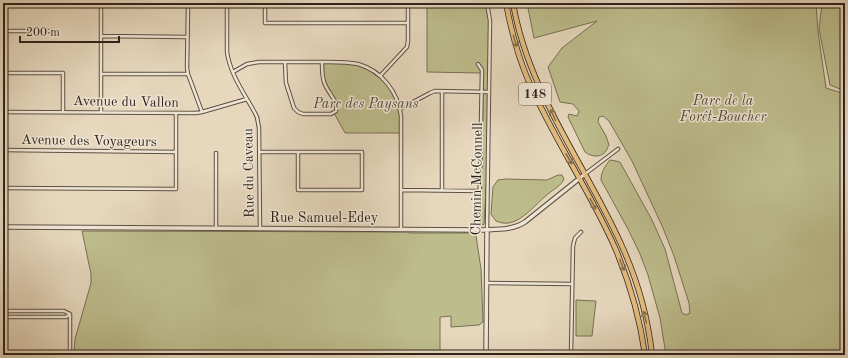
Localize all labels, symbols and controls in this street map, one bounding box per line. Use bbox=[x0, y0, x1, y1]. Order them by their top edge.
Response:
scale bar bbox=[20, 18, 119, 44]
text: 200 m bbox=[26, 27, 60, 39]
one-way arrow bbox=[512, 34, 519, 47]
road number: 148 bbox=[519, 83, 551, 105]
street label: Avenue du Vallon bbox=[73, 94, 179, 110]
park label: Parc de la Forêt-Boucher bbox=[679, 94, 767, 124]
park label: Parc des Paysans bbox=[312, 97, 419, 112]
one-way arrow bbox=[549, 110, 556, 122]
street label: Chemin McConnell bbox=[469, 122, 485, 236]
street label: Rue du Caveau bbox=[241, 127, 257, 218]
street label: Avenue des Voyageurs bbox=[21, 133, 157, 149]
one-way arrow bbox=[565, 153, 573, 165]
one-way arrow bbox=[590, 198, 597, 210]
street label: Rue Samuel-Edey bbox=[270, 211, 379, 225]
one-way arrow bbox=[619, 259, 627, 271]
one-way arrow bbox=[641, 311, 649, 324]

